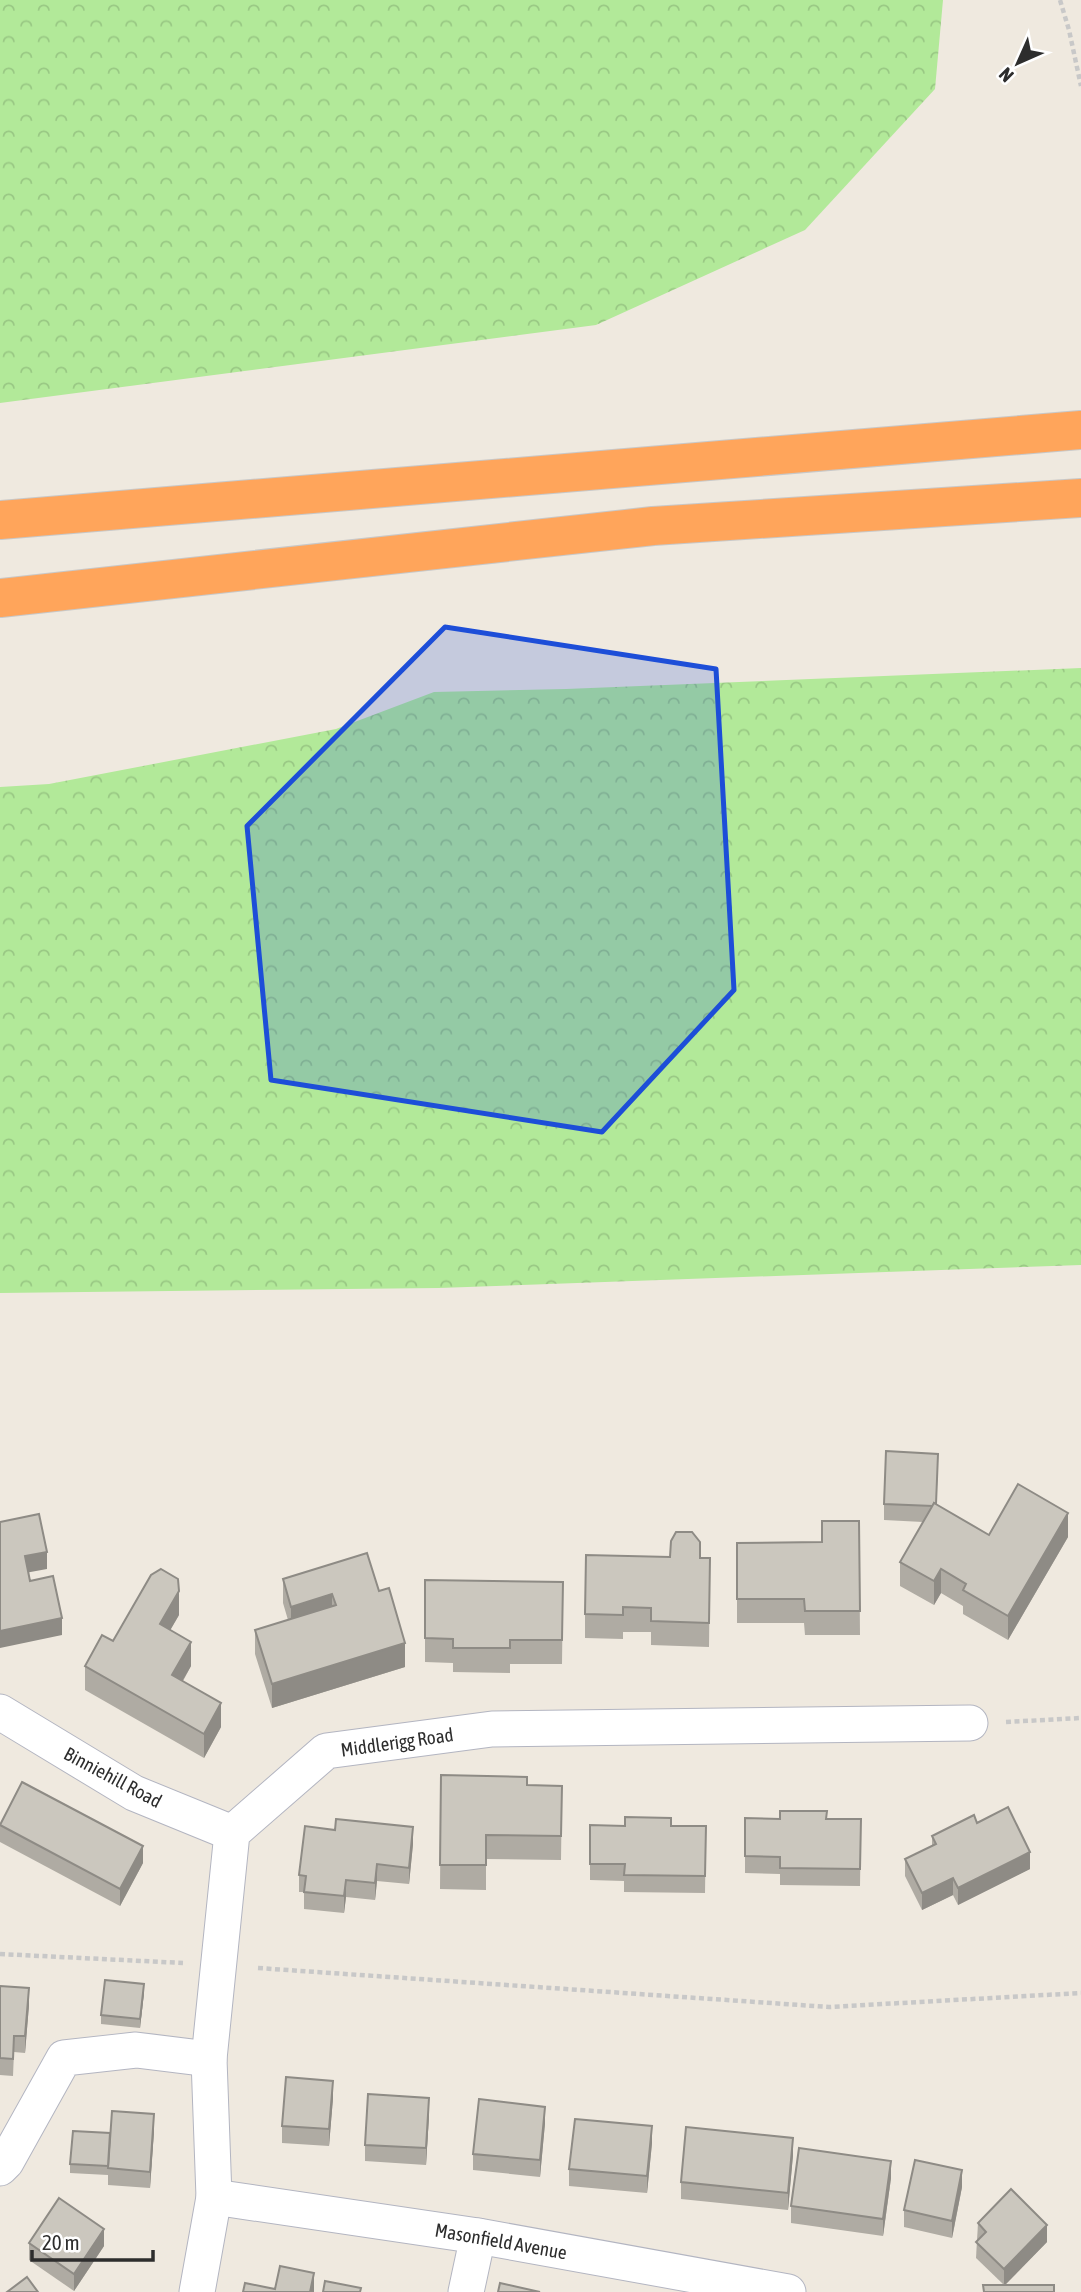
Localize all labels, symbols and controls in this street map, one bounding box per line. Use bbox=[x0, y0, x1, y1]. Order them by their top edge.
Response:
north arrow bbox=[983, 28, 1053, 98]
text: N bbox=[994, 63, 1018, 87]
street label: Middlerigg Road bbox=[339, 1723, 455, 1761]
street label: Binniehill Road bbox=[60, 1742, 166, 1812]
scale bar bbox=[32, 2218, 152, 2262]
street label: Masonfield Avenue bbox=[433, 2219, 569, 2263]
text: 20 m bbox=[42, 2230, 80, 2254]

